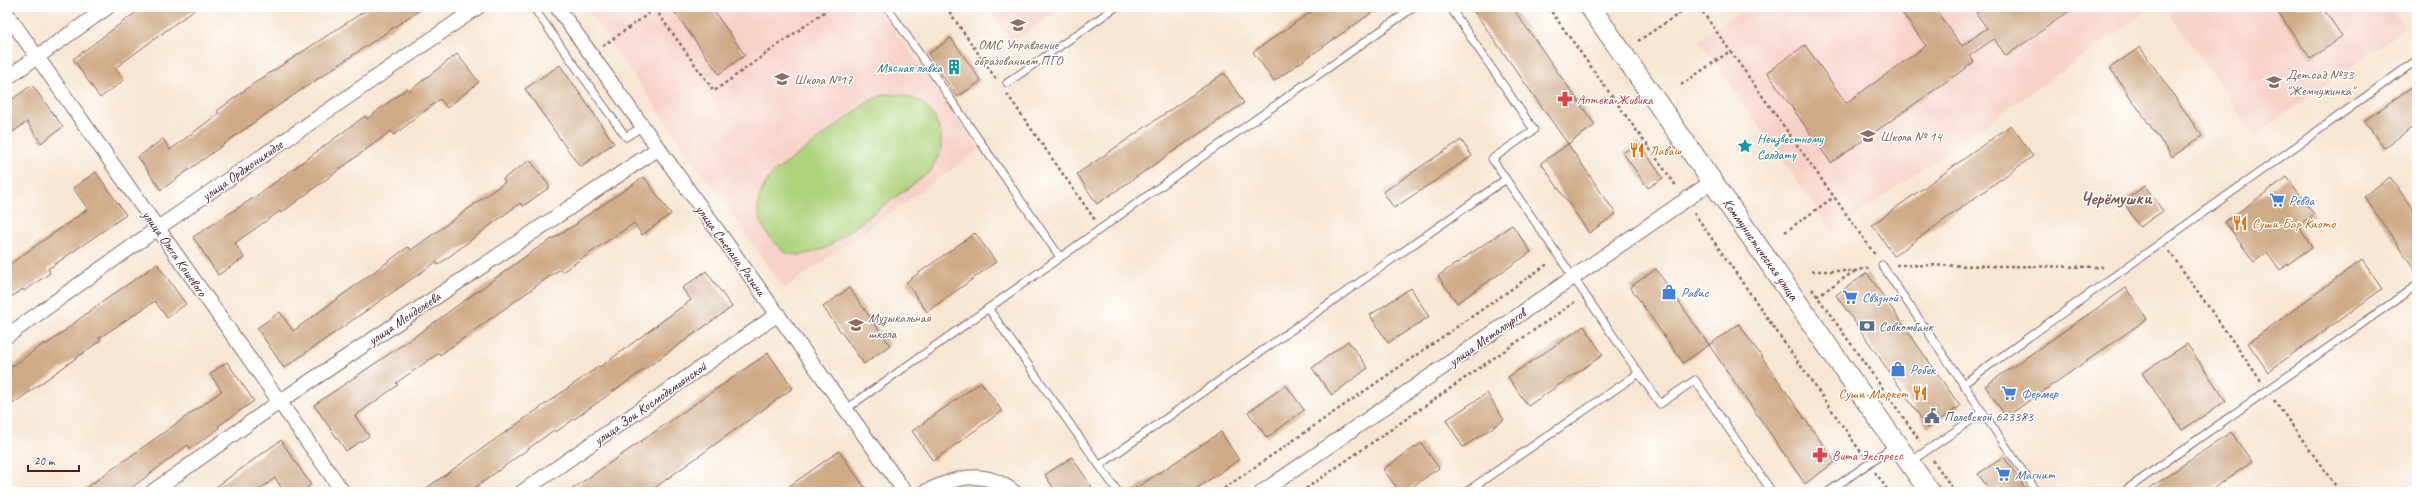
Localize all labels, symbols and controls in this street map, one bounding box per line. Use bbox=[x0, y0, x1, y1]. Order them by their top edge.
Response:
school or university icon: ОМС Управление образованием ПГО bbox=[1009, 16, 1027, 34]
place label: ОМС Управление образованием ПГО bbox=[974, 36, 1064, 69]
building icon: Мясная лавка bbox=[945, 58, 963, 76]
place label: Мясная лавка bbox=[877, 59, 943, 76]
place label: Дет.сад №33 "Жемчужинка" bbox=[2286, 66, 2357, 99]
school or university icon: Школа №17 bbox=[773, 70, 791, 88]
place label: Школа №17 bbox=[794, 71, 853, 88]
school or university icon: Дет.сад №33 "Жемчужинка" bbox=[2265, 73, 2283, 91]
pharmacy icon: Аптека Живика bbox=[1556, 90, 1574, 108]
place label: Аптека Живика bbox=[1577, 91, 1654, 108]
school or university icon: Школа № 14 bbox=[1859, 127, 1877, 145]
place label: Школа № 14 bbox=[1880, 128, 1944, 145]
place label: Неизвестному Солдату bbox=[1757, 130, 1824, 163]
street label: улица Орджоникидзе bbox=[198, 135, 287, 205]
place icon: Неизвестному Солдату bbox=[1736, 137, 1754, 155]
restaurant icon: Лаваш bbox=[1628, 141, 1646, 159]
place label: Лаваш bbox=[1649, 142, 1682, 159]
district label: Черёмушки bbox=[2080, 187, 2153, 209]
supermarket icon: Ревда bbox=[2268, 191, 2286, 209]
place label: Ревда bbox=[2289, 192, 2315, 209]
street label: Коммунистическая улица bbox=[1719, 195, 1803, 304]
street label: улица Степана Разина bbox=[691, 200, 770, 300]
street label: улица Олега Кошевого bbox=[138, 206, 211, 301]
restaurant icon: Суши-Бар Киото bbox=[2231, 214, 2249, 232]
place label: Суши-Бар Киото bbox=[2252, 215, 2336, 232]
shop icon: Равис bbox=[1660, 283, 1678, 301]
place label: Равис bbox=[1681, 284, 1709, 301]
street label: улица Менделеева bbox=[364, 287, 445, 349]
supermarket icon: Связной bbox=[1841, 288, 1859, 306]
place label: Связной bbox=[1862, 289, 1899, 306]
street label: улица Металлургов bbox=[1445, 303, 1531, 371]
place label: Музыкальная школа bbox=[868, 309, 931, 342]
school or university icon: Музыкальная школа bbox=[847, 316, 865, 334]
bank icon: Совкомбанк bbox=[1858, 317, 1876, 335]
place label: Совкомбанк bbox=[1879, 318, 1934, 335]
street label: улица Зои Космодемьянской bbox=[590, 357, 711, 449]
shop icon: Робек bbox=[1889, 360, 1907, 378]
place label: Робек bbox=[1910, 361, 1937, 378]
restaurant icon: Суши-Маркет bbox=[1911, 384, 1929, 402]
supermarket icon: Фермер bbox=[2000, 384, 2018, 402]
place label: Суши-Маркет bbox=[1838, 385, 1909, 402]
place label: Фермер bbox=[2021, 385, 2059, 402]
public building icon: Полевской 623383 bbox=[1923, 407, 1941, 425]
place label: Полевской 623383 bbox=[1944, 408, 2035, 425]
pharmacy icon: Вита Экспресс bbox=[1811, 446, 1829, 464]
scale bar bbox=[28, 447, 79, 473]
place label: Вита Экспресс bbox=[1832, 447, 1904, 464]
text: 20 m bbox=[34, 453, 56, 469]
supermarket icon: Магнит bbox=[1994, 465, 2012, 483]
place label: Магнит bbox=[2015, 466, 2056, 483]

